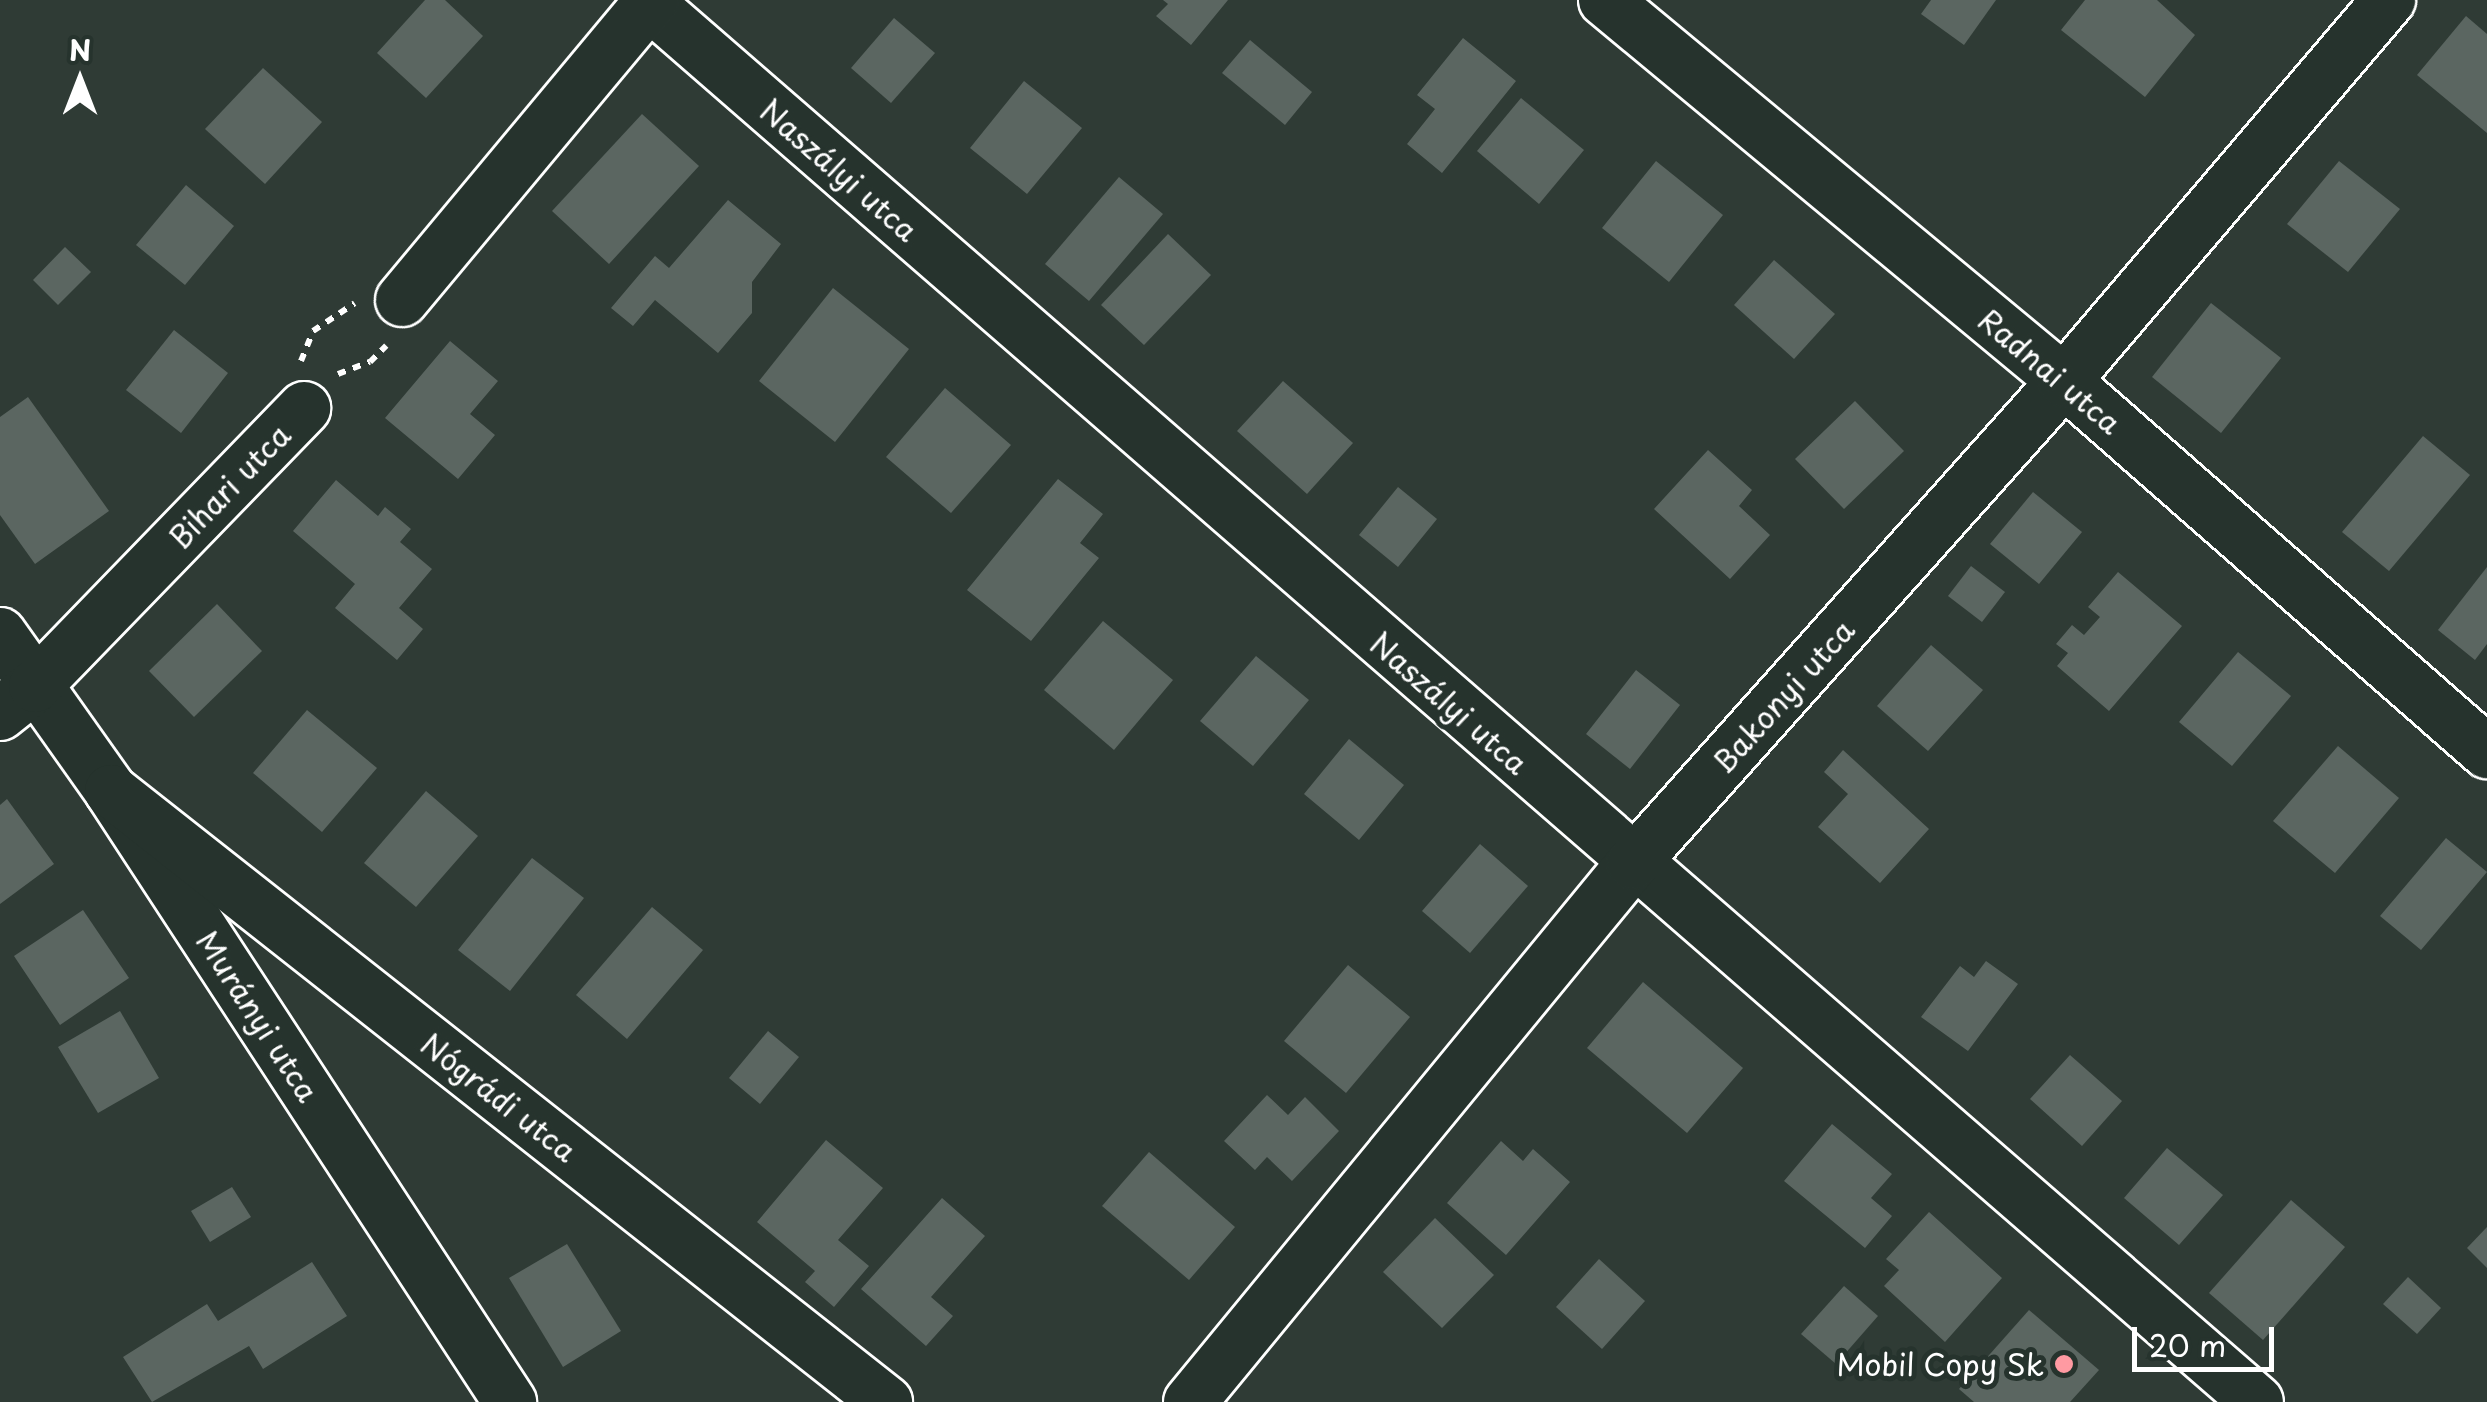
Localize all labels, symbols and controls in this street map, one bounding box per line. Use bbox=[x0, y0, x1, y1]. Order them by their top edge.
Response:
text: N bbox=[69, 28, 91, 71]
north arrow bbox=[30, 30, 130, 130]
street label: Naszályi utca bbox=[753, 91, 925, 249]
street label: Radnai utca bbox=[1972, 301, 2128, 441]
street label: Bihari utca bbox=[160, 416, 298, 556]
street label: Bakonyi utca bbox=[1705, 612, 1861, 780]
street label: Naszályi utca bbox=[1363, 624, 1535, 782]
street label: Murányi utca bbox=[190, 924, 326, 1108]
street label: Nógrádi utca bbox=[414, 1025, 584, 1169]
scale bar bbox=[2137, 1307, 2280, 1369]
text: 20 m bbox=[2149, 1322, 2226, 1367]
place label: Mobil Copy Sk bbox=[1835, 1346, 2044, 1382]
marker: Mobil Copy Sk bbox=[2053, 1353, 2075, 1375]

